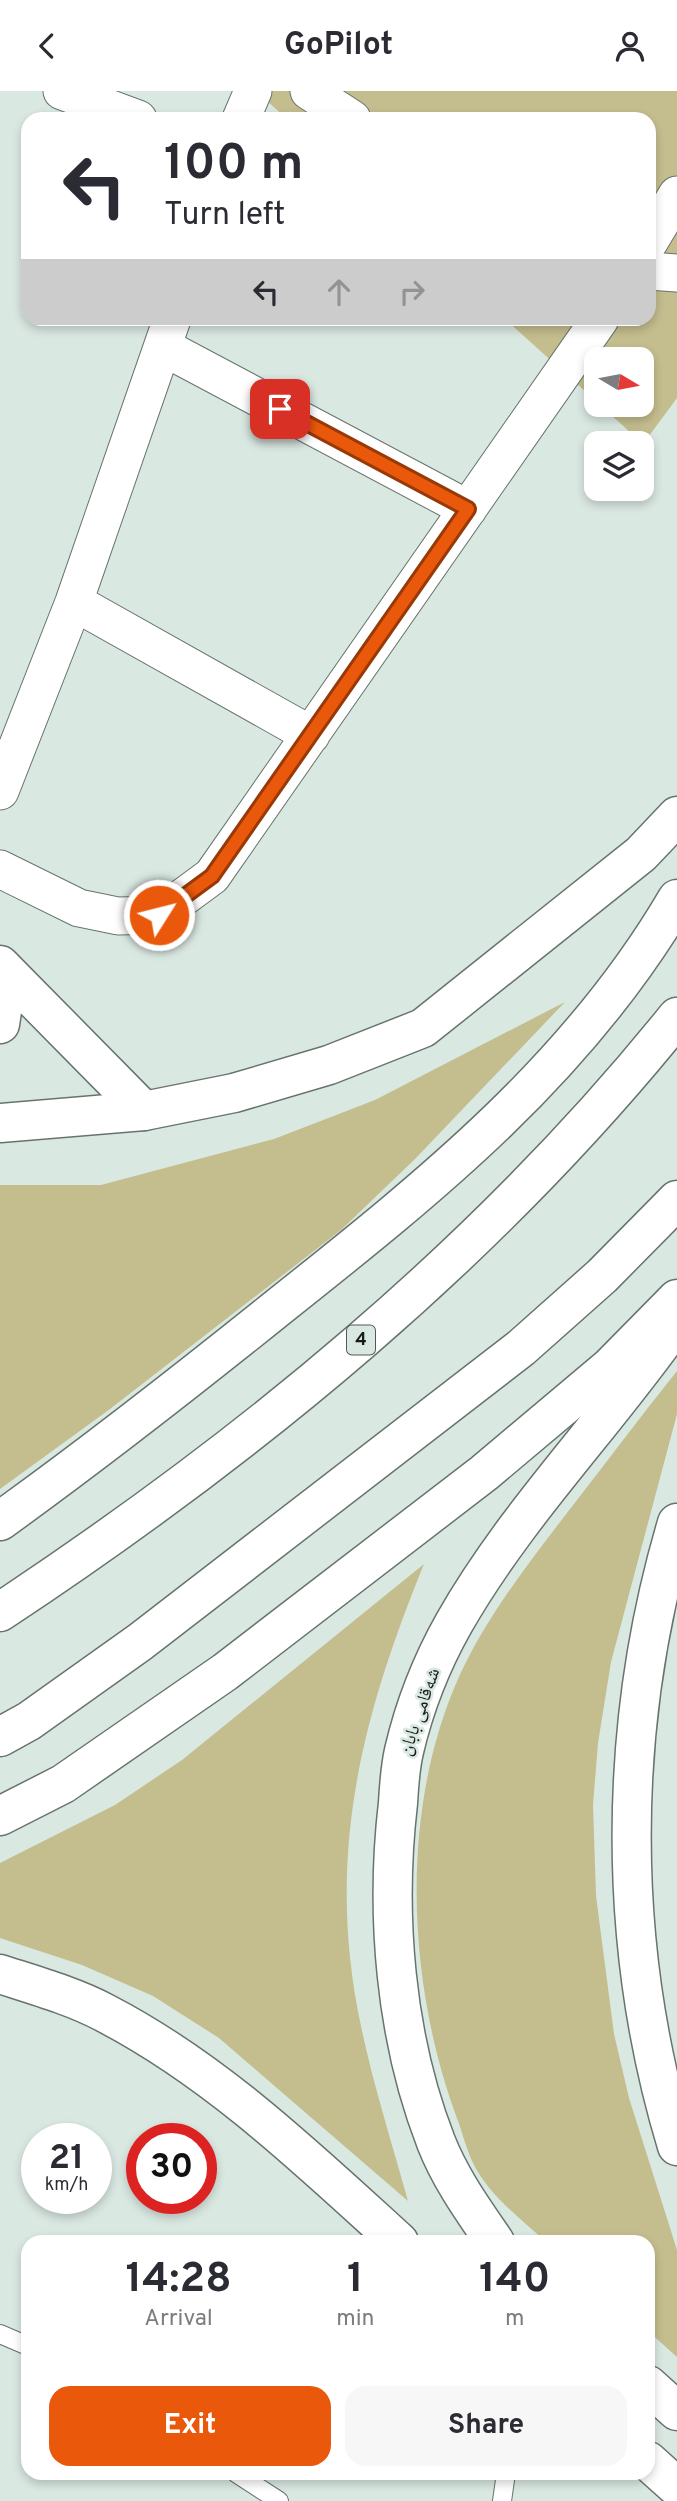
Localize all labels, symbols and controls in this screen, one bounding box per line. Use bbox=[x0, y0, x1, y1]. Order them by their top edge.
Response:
text: GoPilot bbox=[284, 26, 393, 66]
icon: back bbox=[28, 27, 66, 65]
icon: person bbox=[611, 27, 649, 65]
text: 100 m bbox=[164, 135, 303, 197]
icon: left bbox=[49, 140, 140, 231]
text: Turn left bbox=[164, 196, 285, 236]
icon: left bbox=[247, 273, 285, 311]
icon: ahead bbox=[320, 273, 358, 311]
icon: right bbox=[393, 273, 431, 311]
north arrow bbox=[584, 347, 654, 417]
map controls bbox=[584, 347, 654, 501]
pin bbox=[250, 379, 310, 439]
icon: arrive bbox=[261, 390, 299, 428]
button: layers bbox=[584, 431, 654, 501]
position arrow bbox=[122, 878, 196, 952]
road number: 4 bbox=[347, 1325, 375, 1355]
street label: شەقامی بابان bbox=[394, 1665, 446, 1759]
speed limit sign: 30 bbox=[126, 2123, 217, 2214]
text: 21 bbox=[49, 2137, 84, 2181]
text: km/h bbox=[45, 2174, 88, 2197]
text: 14:28 bbox=[126, 2254, 232, 2307]
text: 1 bbox=[347, 2254, 364, 2307]
text: 140 bbox=[479, 2254, 550, 2307]
text: Arrival bbox=[144, 2305, 213, 2334]
text: min bbox=[336, 2305, 374, 2334]
text: m bbox=[505, 2305, 524, 2334]
button: Exit bbox=[49, 2386, 331, 2466]
button: Share bbox=[345, 2386, 627, 2466]

